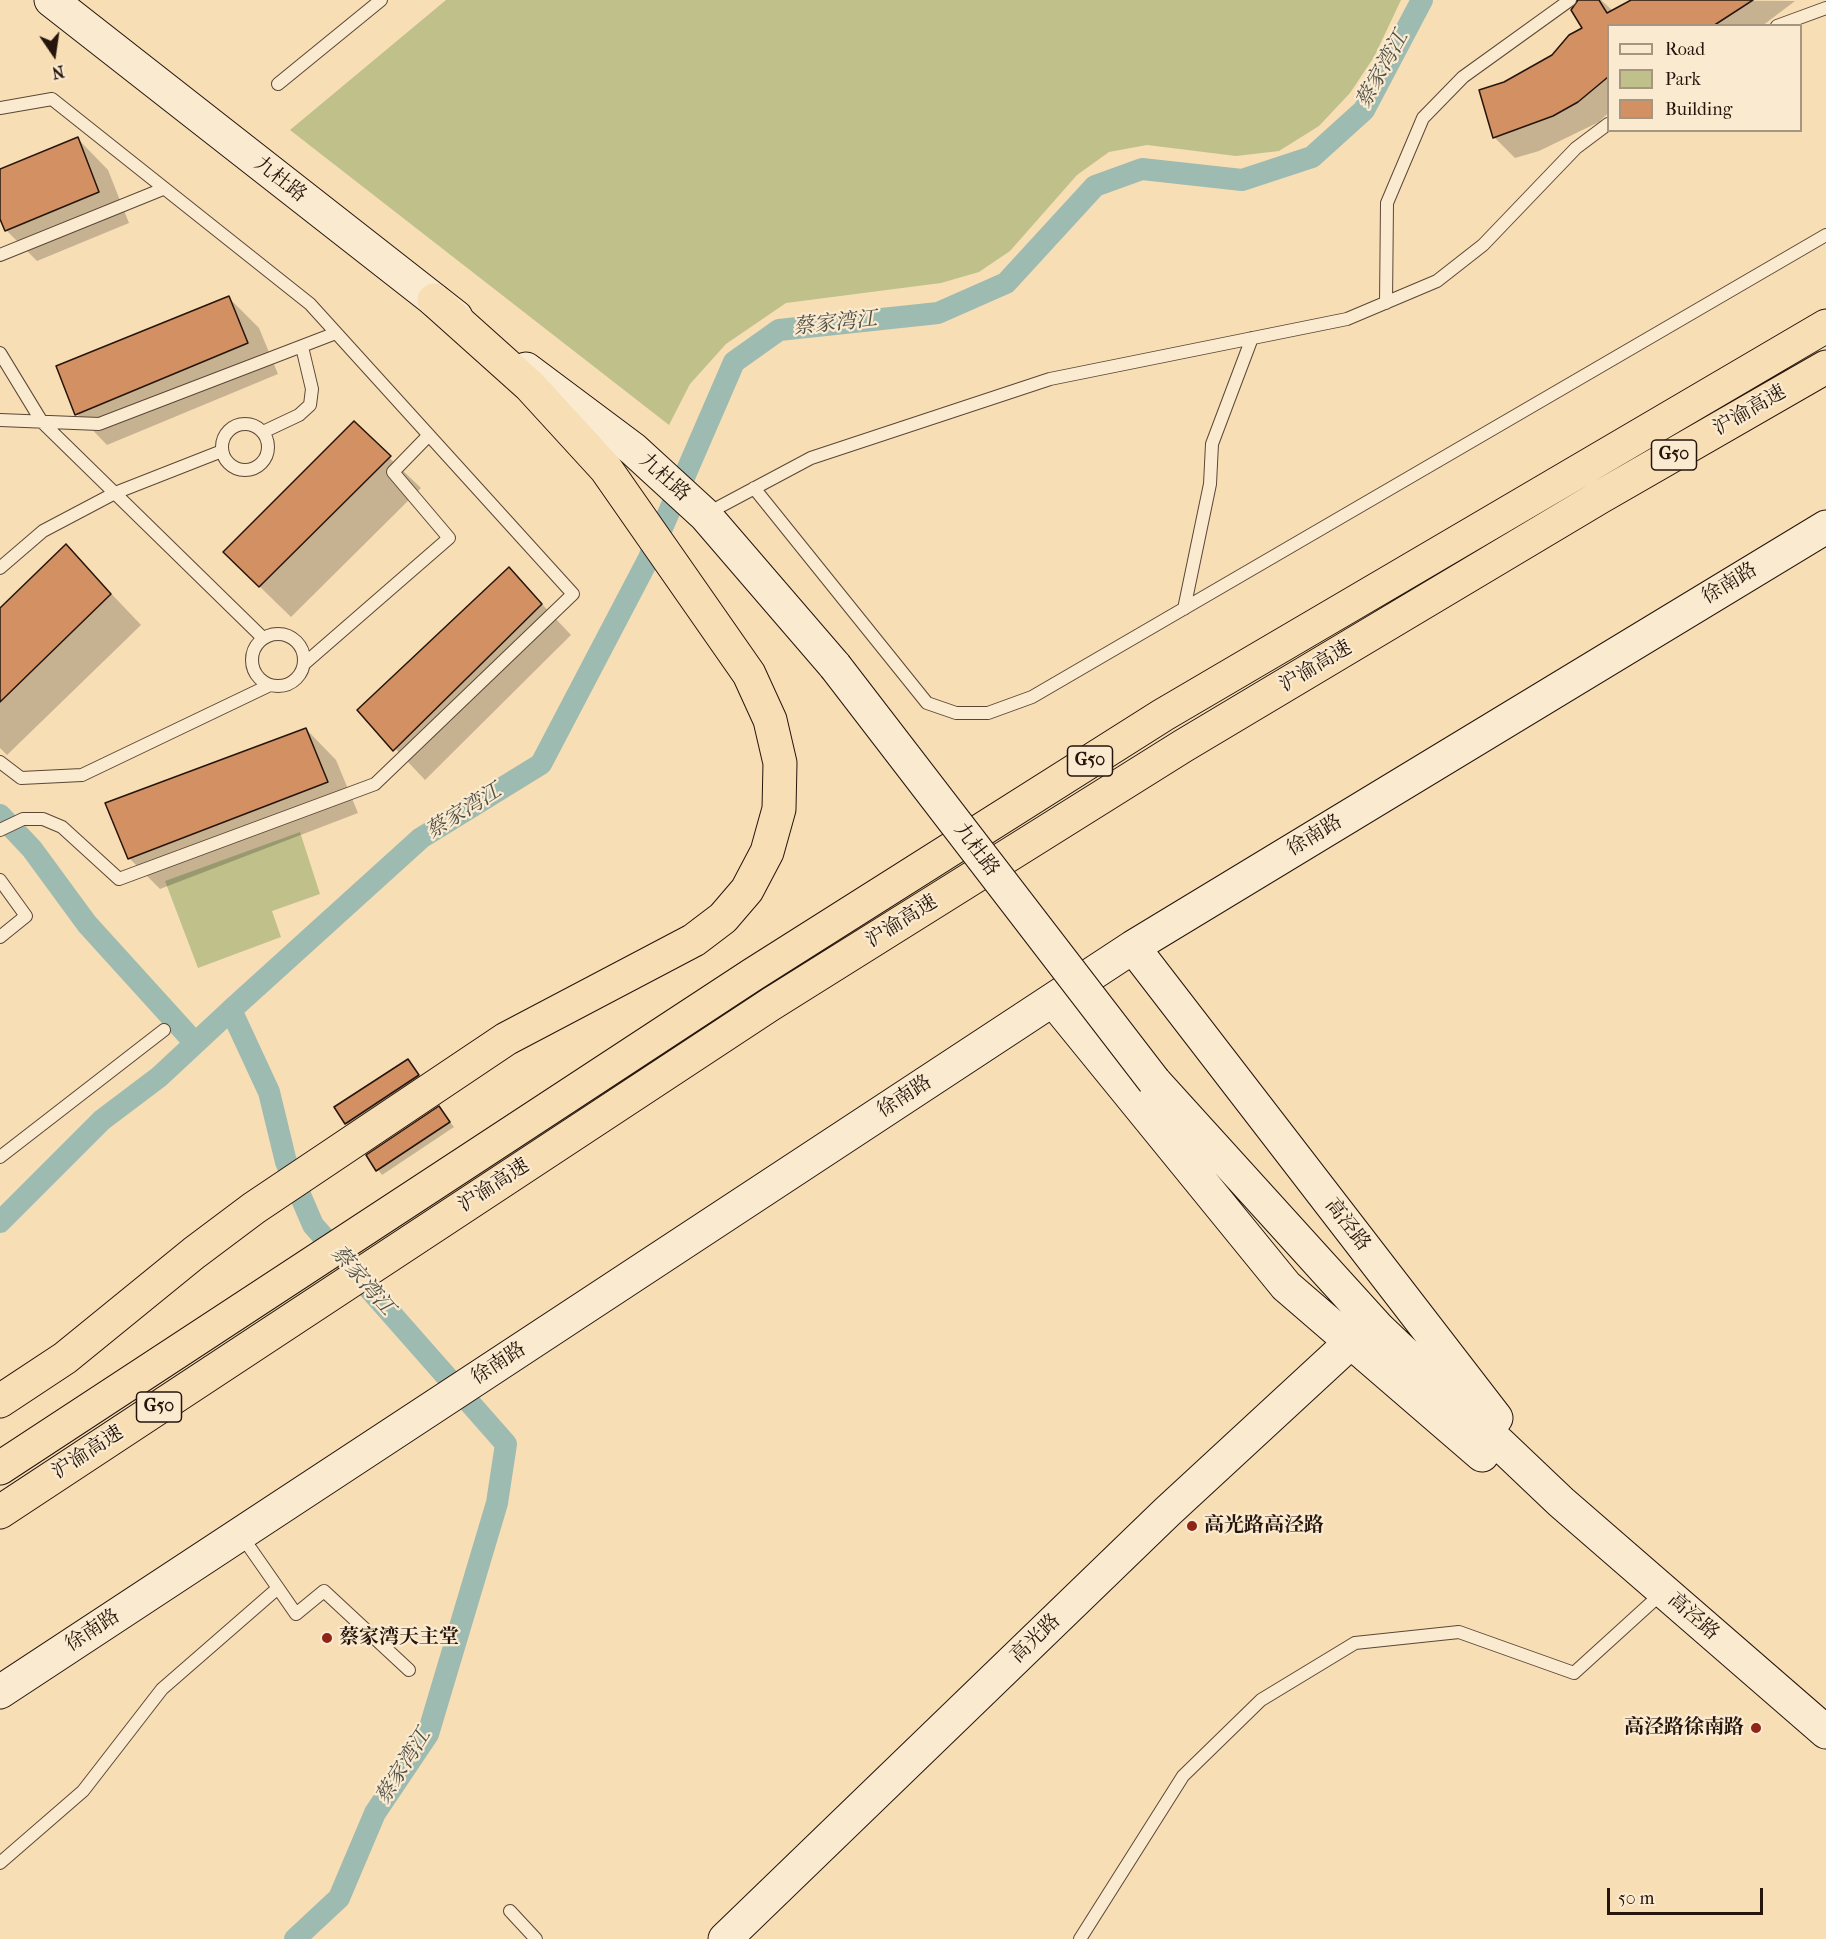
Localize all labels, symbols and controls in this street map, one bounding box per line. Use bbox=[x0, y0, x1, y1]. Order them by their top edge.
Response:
north arrow bbox=[24, 24, 84, 84]
legend bbox=[1607, 24, 1802, 132]
water label: 蔡家湾江 bbox=[1352, 27, 1414, 113]
text: Road bbox=[1665, 39, 1705, 60]
text: N bbox=[50, 61, 66, 83]
text: Park bbox=[1665, 69, 1701, 90]
text: Building bbox=[1665, 99, 1732, 120]
street label: 九杜路 bbox=[249, 152, 311, 208]
water label: 蔡家湾江 bbox=[792, 307, 878, 341]
street label: 沪渝高速 bbox=[1709, 381, 1791, 441]
road number: G50 bbox=[1652, 440, 1696, 470]
street label: 九杜路 bbox=[634, 449, 694, 507]
street label: 徐南路 bbox=[1698, 558, 1762, 610]
street label: 沪渝高速 bbox=[1276, 636, 1356, 698]
road number: G50 bbox=[1068, 746, 1112, 776]
water label: 蔡家湾江 bbox=[422, 779, 506, 845]
street label: 徐南路 bbox=[1283, 810, 1347, 862]
street label: 九杜路 bbox=[948, 819, 1004, 881]
street label: 沪渝高速 bbox=[862, 891, 942, 953]
street label: 徐南路 bbox=[873, 1071, 937, 1123]
street label: 沪渝高速 bbox=[454, 1154, 534, 1218]
street label: 高泾路 bbox=[1319, 1194, 1375, 1256]
water label: 蔡家湾江 bbox=[325, 1241, 399, 1321]
street label: 徐南路 bbox=[467, 1338, 531, 1390]
road number: G50 bbox=[136, 1392, 182, 1422]
street label: 沪渝高速 bbox=[48, 1421, 128, 1485]
place label: 高光路高泾路 bbox=[1204, 1514, 1324, 1538]
marker: 高光路高泾路 bbox=[1185, 1519, 1199, 1533]
street label: 高泾路 bbox=[1662, 1588, 1724, 1646]
street label: 徐南路 bbox=[61, 1605, 125, 1657]
street label: 高光路 bbox=[1006, 1610, 1066, 1668]
place label: 蔡家湾天主堂 bbox=[339, 1626, 459, 1650]
marker: 蔡家湾天主堂 bbox=[320, 1631, 334, 1645]
place label: 高泾路徐南路 bbox=[1624, 1716, 1744, 1740]
marker: 高泾路徐南路 bbox=[1749, 1721, 1763, 1735]
water label: 蔡家湾江 bbox=[371, 1725, 437, 1809]
scale bar bbox=[1610, 1876, 1766, 1914]
text: 50 m bbox=[1618, 1888, 1654, 1909]

